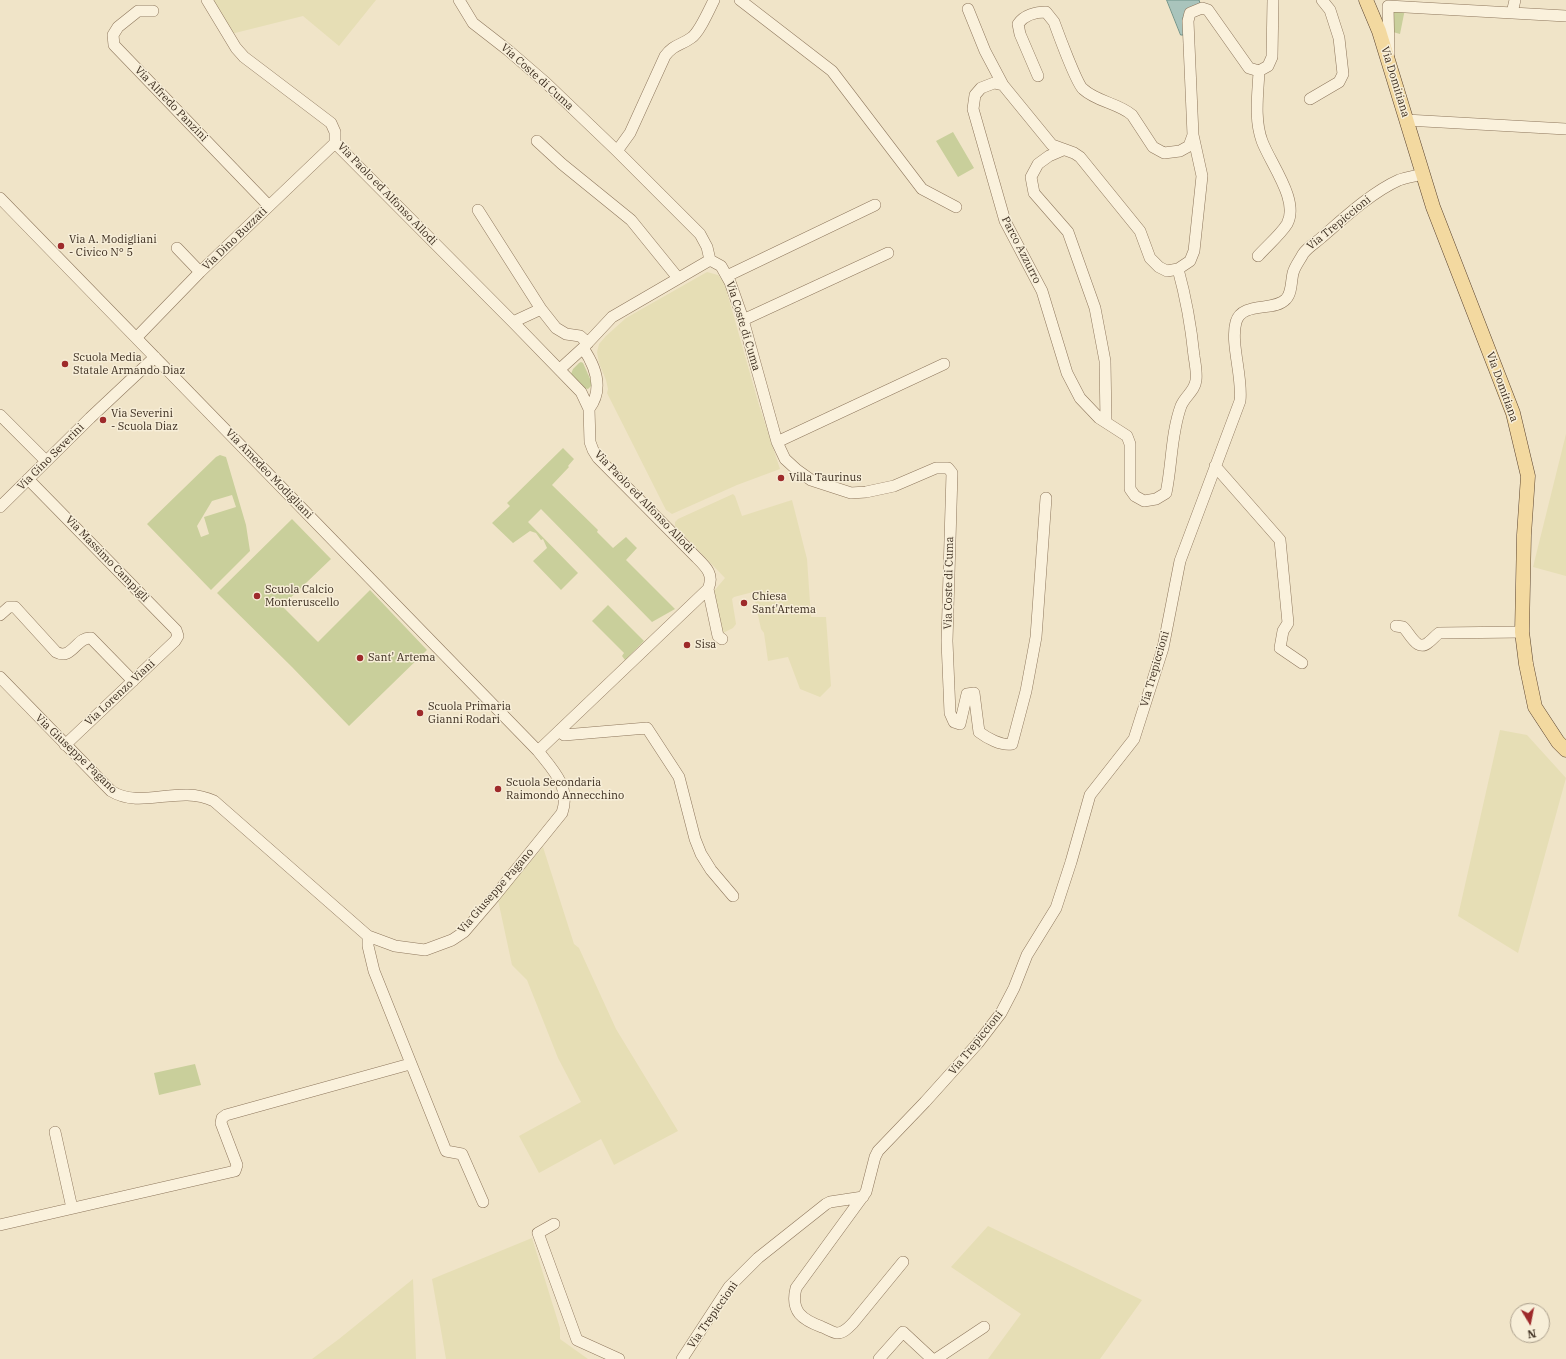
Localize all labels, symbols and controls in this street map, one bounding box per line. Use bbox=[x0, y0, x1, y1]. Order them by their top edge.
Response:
street label: Via Coste di Cuma bbox=[498, 41, 576, 113]
street label: Via Domitiana bbox=[1378, 45, 1412, 119]
street label: Via Alfredo Panzini bbox=[132, 64, 210, 144]
street label: Via Paolo ed Alfonso Allodi bbox=[334, 140, 440, 248]
street label: Via Trepiccioni bbox=[1304, 193, 1374, 253]
street label: Via Dino Buzzati bbox=[200, 205, 270, 273]
street label: Parco Azzurro bbox=[998, 214, 1044, 286]
place label: Via A. Modigliani - Civico N° 5 bbox=[69, 233, 157, 259]
marker: Via A. Modigliani - Civico N° 5 bbox=[56, 241, 66, 251]
street label: Via Coste di Cuma bbox=[723, 280, 763, 372]
street label: Via Domitiana bbox=[1483, 350, 1521, 424]
place label: Scuola Media Statale Armando Diaz bbox=[73, 351, 185, 377]
marker: Scuola Media Statale Armando Diaz bbox=[60, 359, 70, 369]
place label: Via Severini - Scuola Diaz bbox=[111, 407, 178, 433]
marker: Via Severini - Scuola Diaz bbox=[98, 415, 108, 425]
street label: Via Gino Severini bbox=[15, 421, 87, 493]
street label: Via Amedeo Modigliani bbox=[223, 426, 315, 522]
street label: Via Paolo ed Alfonso Allodi bbox=[591, 448, 697, 556]
place label: Villa Taurinus bbox=[789, 471, 862, 485]
marker: Villa Taurinus bbox=[776, 473, 786, 483]
street label: Via Massimo Campigli bbox=[62, 513, 152, 605]
street label: Via Coste di Cuma bbox=[942, 536, 956, 630]
place label: Scuola Calcio Monteruscello bbox=[265, 583, 339, 609]
place label: Chiesa Sant'Artema bbox=[752, 590, 816, 616]
marker: Scuola Calcio Monteruscello bbox=[252, 591, 262, 601]
marker: Chiesa Sant'Artema bbox=[739, 598, 749, 608]
street label: Via Trepiccioni bbox=[1138, 629, 1172, 709]
place label: Sisa bbox=[695, 638, 716, 652]
marker: Sisa bbox=[682, 640, 692, 650]
place label: Sant' Artema bbox=[368, 651, 436, 665]
marker: Sant' Artema bbox=[355, 653, 365, 663]
street label: Via Lorenzo Viani bbox=[82, 657, 158, 729]
place label: Scuola Primaria Gianni Rodari bbox=[428, 700, 511, 726]
marker: Scuola Primaria Gianni Rodari bbox=[415, 708, 425, 718]
street label: Via Giuseppe Pagano bbox=[32, 712, 120, 796]
place label: Scuola Secondaria Raimondo Annecchino bbox=[506, 776, 624, 802]
marker: Scuola Secondaria Raimondo Annecchino bbox=[493, 784, 503, 794]
street label: Via Giuseppe Pagano bbox=[455, 846, 537, 936]
street label: Via Trepiccioni bbox=[946, 1008, 1006, 1078]
street label: Via Trepiccioni bbox=[685, 1279, 741, 1351]
north arrow bbox=[1510, 1303, 1550, 1343]
text: N bbox=[1526, 1326, 1537, 1341]

